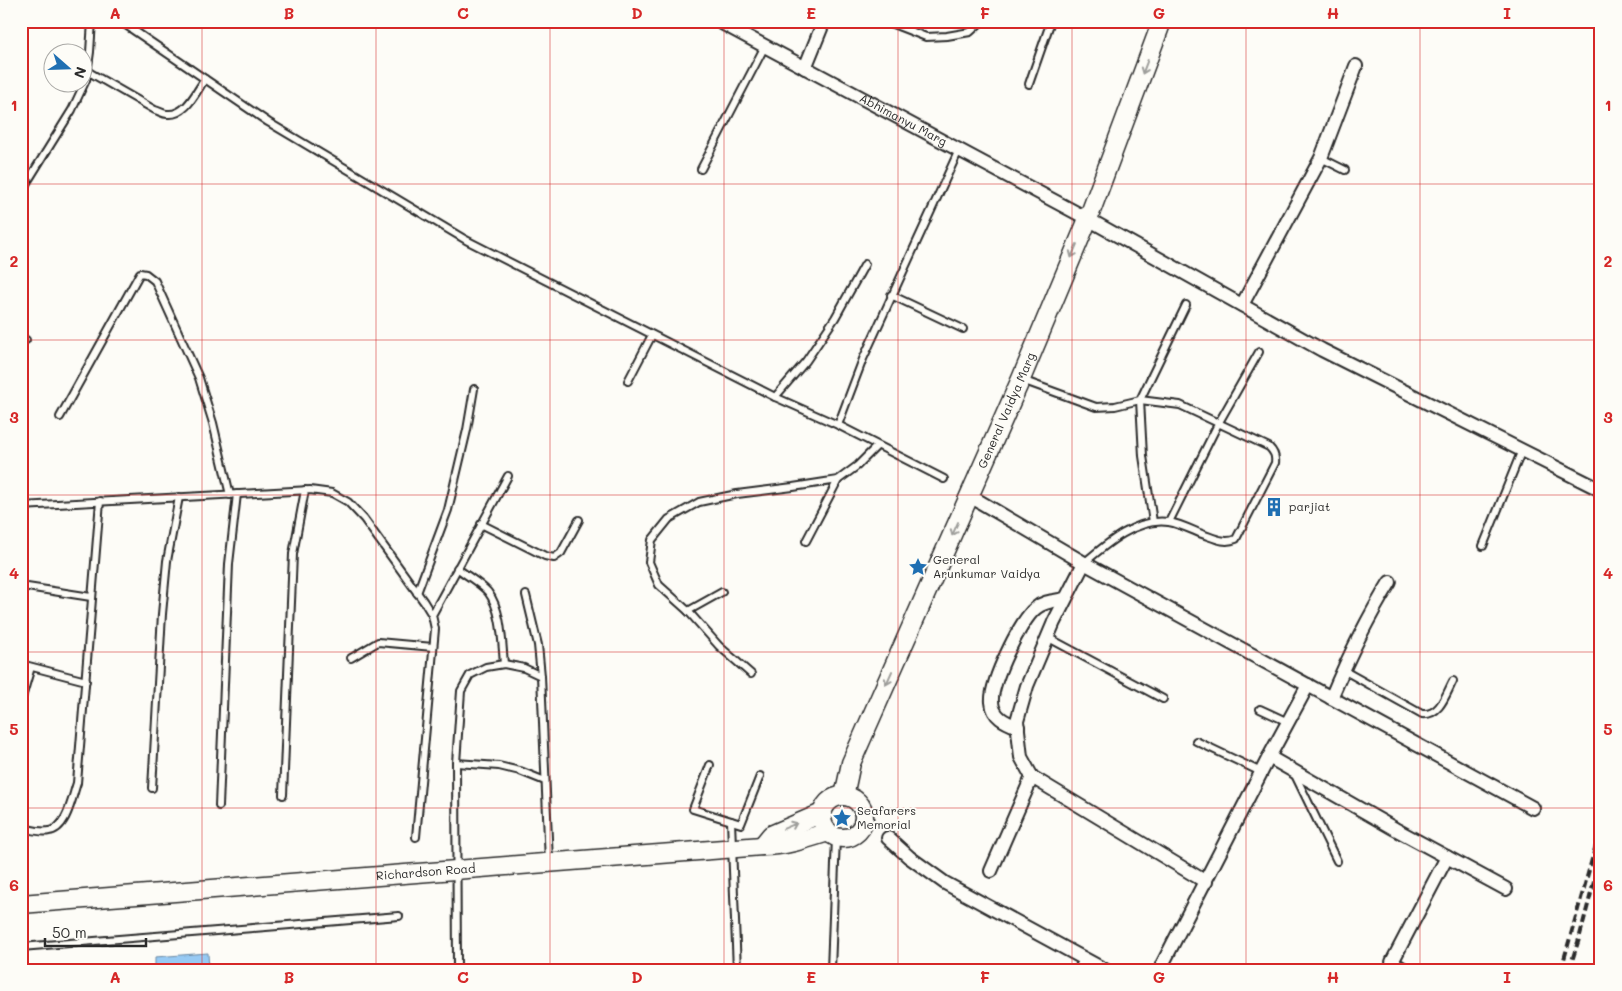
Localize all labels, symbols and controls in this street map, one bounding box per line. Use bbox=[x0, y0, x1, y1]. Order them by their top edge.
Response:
text: A bbox=[109, 2, 121, 23]
text: B bbox=[284, 2, 294, 23]
text: C bbox=[457, 2, 469, 23]
text: D bbox=[631, 2, 643, 23]
text: E bbox=[806, 2, 816, 23]
text: F bbox=[980, 2, 990, 23]
text: G bbox=[1153, 2, 1165, 23]
text: H bbox=[1327, 2, 1339, 23]
text: I bbox=[1503, 2, 1511, 23]
north arrow bbox=[42, 42, 92, 92]
one-way arrow bbox=[1140, 59, 1149, 74]
text: N bbox=[70, 64, 91, 81]
street label: Abhimanyu Marg bbox=[857, 89, 950, 149]
text: 1 bbox=[10, 94, 18, 115]
text: 1 bbox=[1604, 94, 1612, 115]
one-way arrow bbox=[1069, 243, 1079, 258]
text: 2 bbox=[10, 250, 19, 271]
text: 2 bbox=[1604, 250, 1613, 271]
street label: General Vaidya Marg bbox=[973, 350, 1038, 471]
text: 3 bbox=[9, 406, 19, 427]
text: 3 bbox=[1603, 406, 1613, 427]
building icon: parjiat bbox=[1263, 496, 1285, 518]
place label: parjiat bbox=[1289, 498, 1330, 514]
one-way arrow bbox=[949, 521, 959, 536]
place label: General Arunkumar Vaidya bbox=[933, 551, 1041, 581]
place icon: General Arunkumar Vaidya bbox=[907, 556, 929, 578]
text: 4 bbox=[9, 562, 19, 583]
text: 4 bbox=[1603, 562, 1613, 583]
one-way arrow bbox=[883, 670, 893, 685]
text: 5 bbox=[9, 718, 19, 739]
text: 5 bbox=[1603, 718, 1613, 739]
place label: Seafarers Memorial bbox=[857, 802, 916, 832]
place icon: Seafarers Memorial bbox=[831, 807, 853, 829]
one-way arrow bbox=[782, 821, 797, 831]
street label: Richardson Road bbox=[375, 859, 476, 883]
text: 6 bbox=[9, 874, 19, 895]
text: 6 bbox=[1603, 874, 1613, 895]
scale bar bbox=[45, 916, 146, 948]
text: 50 m bbox=[52, 922, 87, 942]
text: A bbox=[109, 966, 121, 987]
text: B bbox=[284, 966, 294, 987]
text: C bbox=[457, 966, 469, 987]
text: D bbox=[631, 966, 643, 987]
text: E bbox=[806, 966, 816, 987]
text: F bbox=[980, 966, 990, 987]
text: G bbox=[1153, 966, 1165, 987]
text: H bbox=[1327, 966, 1339, 987]
text: I bbox=[1503, 966, 1511, 987]

